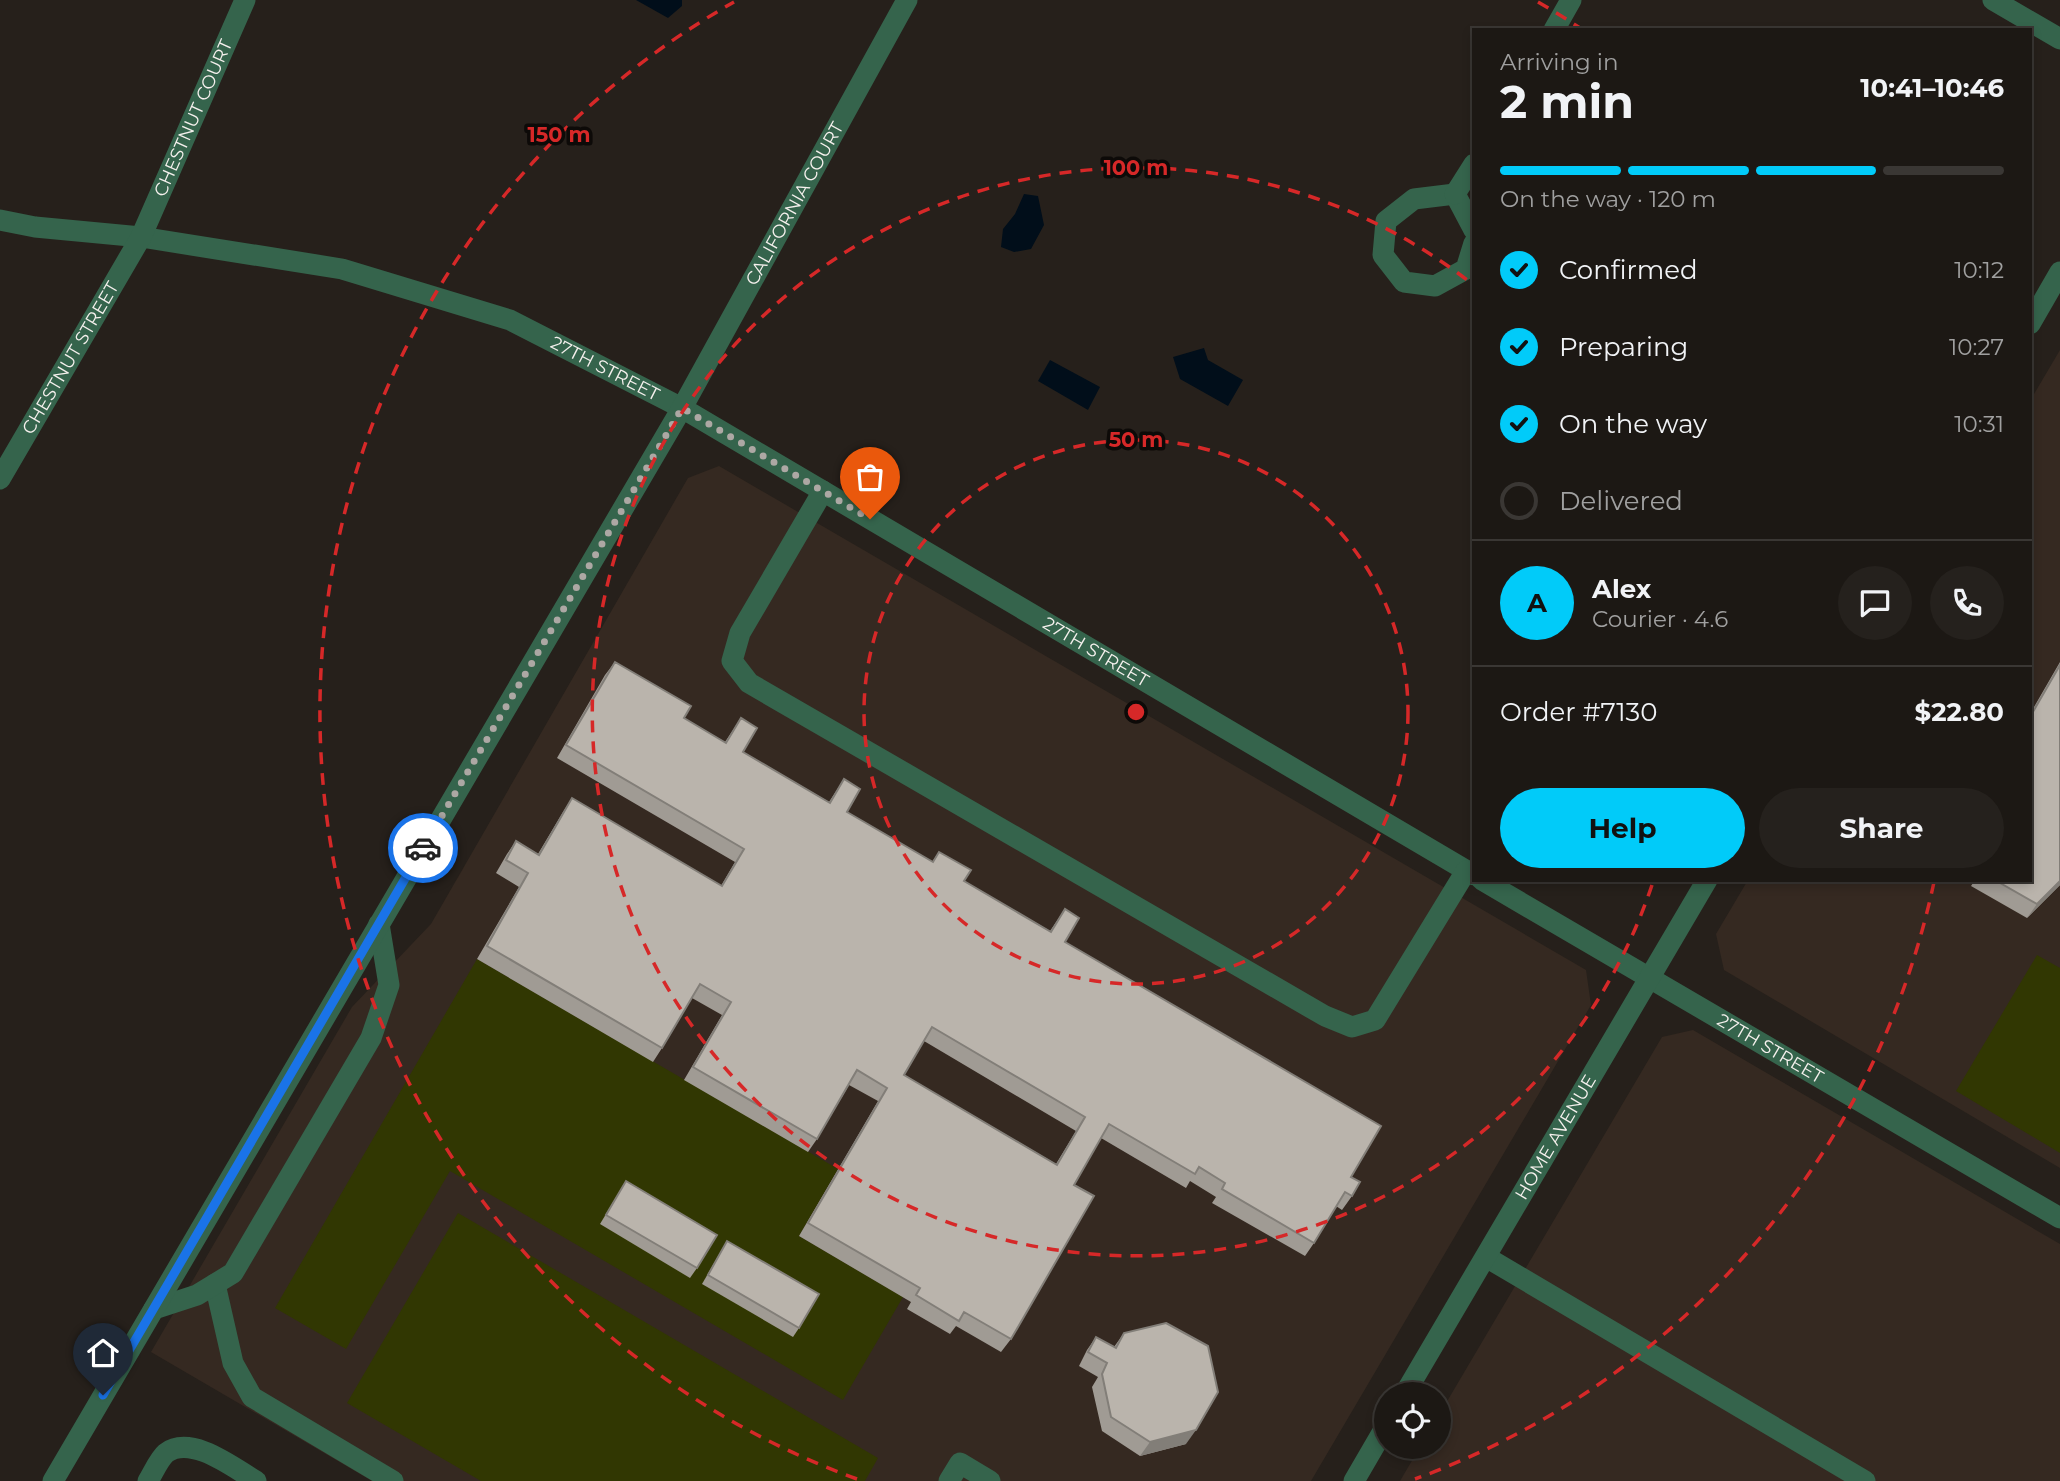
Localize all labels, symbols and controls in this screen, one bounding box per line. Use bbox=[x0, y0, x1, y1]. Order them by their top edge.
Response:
street label: CHESTNUT COURT bbox=[149, 36, 238, 200]
text: Arriving in bbox=[1500, 48, 1619, 76]
text: 10:41–10:46 bbox=[1860, 72, 2004, 104]
text: 2 min bbox=[1500, 73, 1634, 130]
street label: CALIFORNIA COURT bbox=[741, 118, 849, 289]
text: 150 m bbox=[528, 122, 590, 147]
text: 100 m bbox=[1104, 155, 1168, 180]
text: On the way · 120 m bbox=[1500, 185, 1716, 213]
icon: check bbox=[1500, 251, 1538, 289]
text: Confirmed bbox=[1559, 254, 1698, 286]
text: 10:12 bbox=[1954, 256, 2004, 284]
street label: CHESTNUT STREET bbox=[17, 277, 124, 438]
icon: check bbox=[1500, 328, 1538, 366]
text: Preparing bbox=[1559, 331, 1688, 363]
street label: 27TH STREET bbox=[547, 332, 664, 406]
text: 10:27 bbox=[1949, 333, 2004, 361]
icon: check bbox=[1500, 405, 1538, 443]
text: On the way bbox=[1559, 408, 1707, 440]
text: 10:31 bbox=[1954, 410, 2004, 438]
text: 50 m bbox=[1109, 427, 1163, 452]
pin bbox=[840, 447, 900, 519]
icon: bag bbox=[851, 458, 889, 496]
text: Delivered bbox=[1559, 485, 1683, 517]
button: chat bbox=[1838, 566, 1912, 640]
button: phone bbox=[1930, 566, 2004, 640]
text: Alex bbox=[1592, 573, 1651, 605]
text: A bbox=[1527, 587, 1547, 619]
text: Courier · 4.6 bbox=[1592, 605, 1728, 633]
street label: 27TH STREET bbox=[1039, 612, 1153, 692]
text: Order #7130 bbox=[1500, 696, 1657, 728]
text: $22.80 bbox=[1915, 696, 2004, 728]
centre of rings bbox=[1124, 700, 1148, 724]
button: Help bbox=[1500, 788, 1745, 868]
button: Share bbox=[1759, 788, 2004, 868]
courier bbox=[388, 813, 458, 883]
icon: car bbox=[404, 829, 442, 867]
street label: 27TH STREET bbox=[1713, 1009, 1828, 1089]
street label: HOME AVENUE bbox=[1510, 1071, 1601, 1204]
pin bbox=[73, 1323, 133, 1395]
icon: home bbox=[84, 1334, 122, 1372]
map controls bbox=[1374, 1382, 1451, 1459]
button: locate bbox=[1374, 1382, 1451, 1459]

